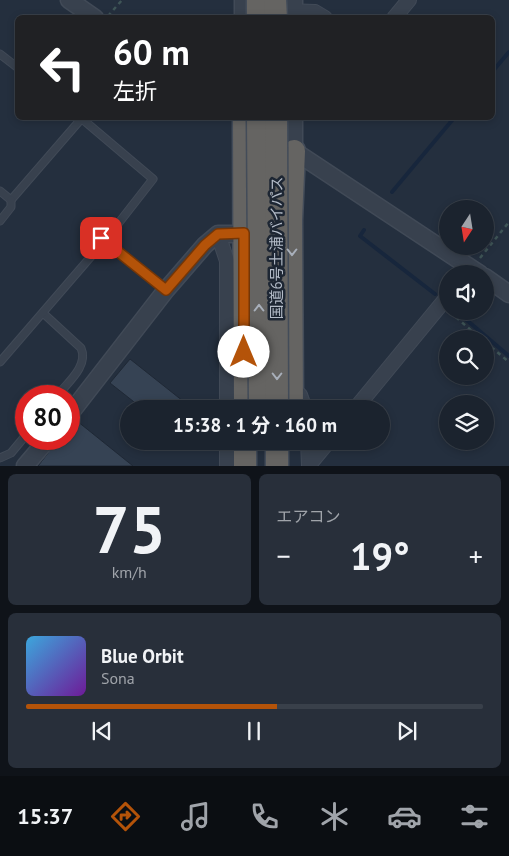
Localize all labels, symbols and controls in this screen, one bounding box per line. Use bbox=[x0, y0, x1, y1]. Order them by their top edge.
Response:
text: 60 m bbox=[113, 29, 190, 75]
icon: left bbox=[30, 35, 95, 100]
text: 左折 bbox=[113, 77, 157, 105]
street label: 国道6号土浦バイパス bbox=[267, 177, 286, 319]
north arrow bbox=[439, 200, 494, 255]
map controls bbox=[439, 200, 494, 450]
pin bbox=[80, 217, 122, 259]
icon: arrive bbox=[87, 224, 115, 252]
one-way arrow bbox=[287, 248, 297, 256]
button: sound bbox=[439, 265, 494, 320]
one-way arrow bbox=[254, 303, 264, 311]
position arrow bbox=[217, 325, 269, 377]
button: search bbox=[439, 330, 494, 385]
one-way arrow bbox=[272, 372, 282, 380]
speed limit sign: 80 bbox=[15, 385, 80, 450]
button: layers bbox=[439, 395, 494, 450]
text: 15:38 · 1 分 · 160 m bbox=[173, 413, 337, 437]
text: 75 bbox=[92, 487, 166, 571]
text: エアコン bbox=[277, 506, 341, 526]
text: 19° bbox=[350, 531, 410, 580]
text: − bbox=[277, 537, 291, 574]
text: + bbox=[469, 537, 483, 574]
text: km/h bbox=[112, 562, 147, 582]
text: Blue Orbit bbox=[101, 644, 184, 668]
text: Sona bbox=[101, 668, 135, 688]
icon: previous bbox=[88, 717, 116, 745]
icon: pause bbox=[240, 717, 268, 745]
icon: next bbox=[393, 717, 421, 745]
icon: directions bbox=[108, 799, 143, 834]
icon: music bbox=[178, 799, 213, 834]
icon: phone bbox=[247, 799, 282, 834]
icon: climate bbox=[317, 799, 352, 834]
icon: car bbox=[387, 799, 422, 834]
icon: filters bbox=[457, 799, 492, 834]
text: 15:37 bbox=[17, 802, 73, 830]

